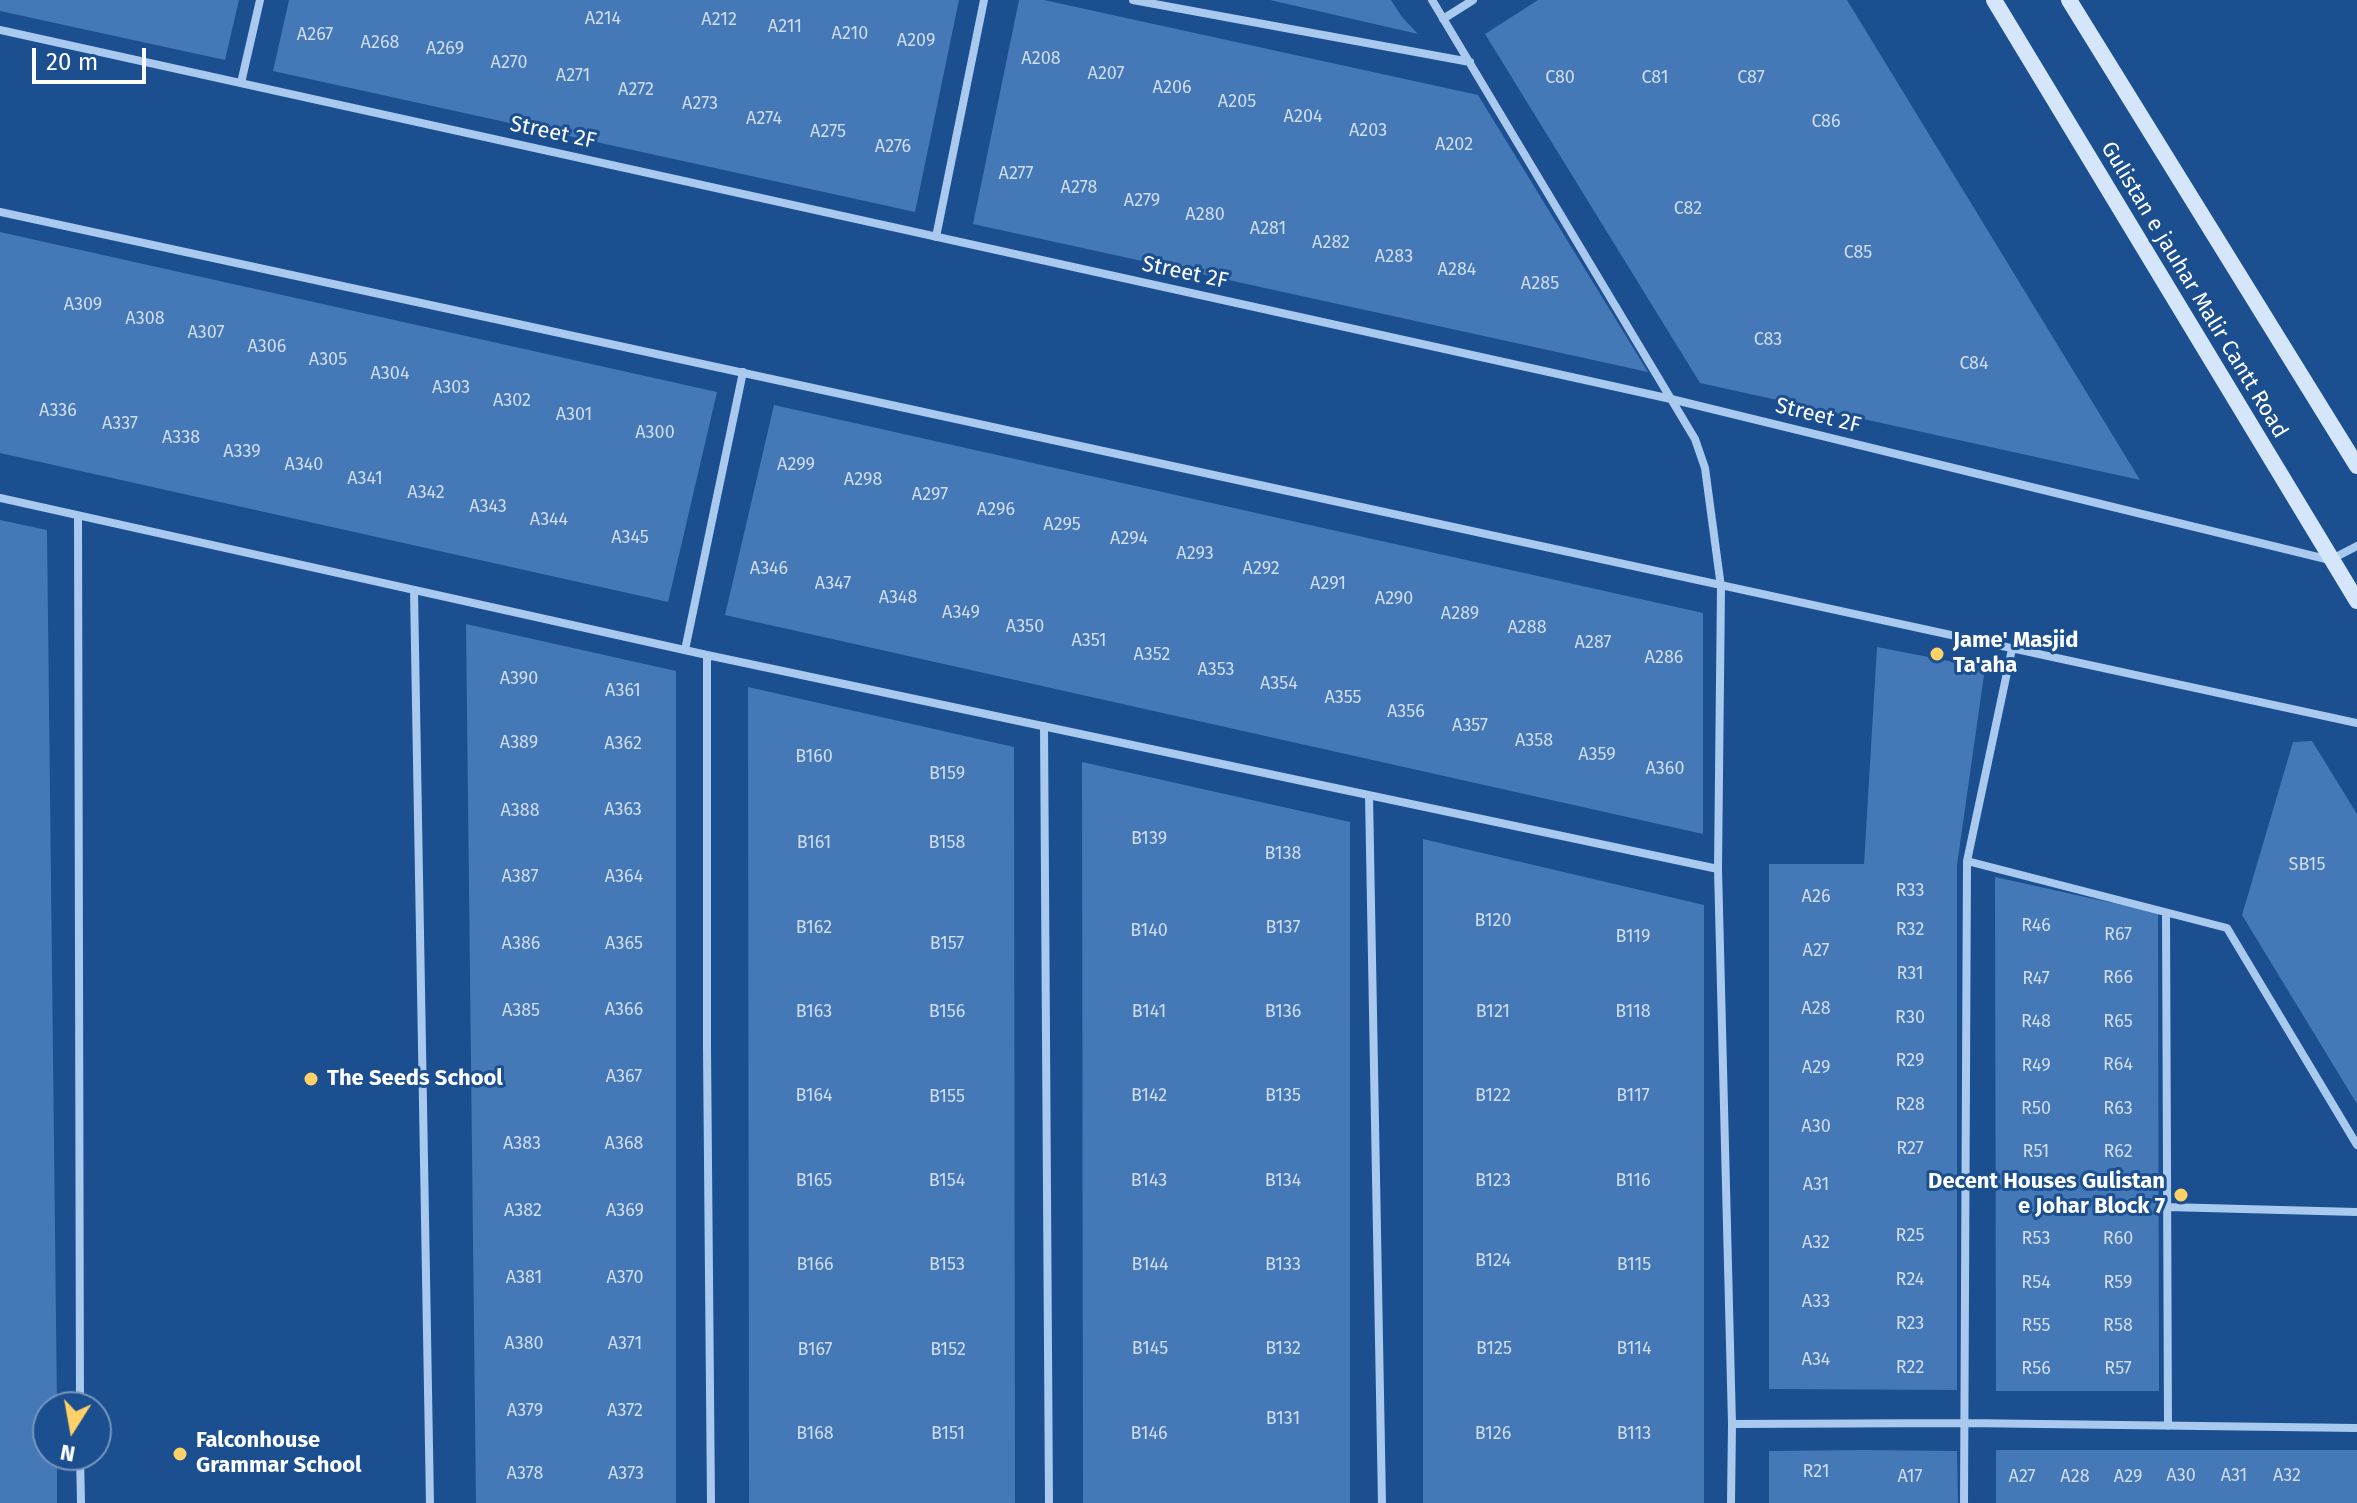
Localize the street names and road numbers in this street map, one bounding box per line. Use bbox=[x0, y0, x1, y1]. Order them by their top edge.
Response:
street label: Street 2F bbox=[508, 111, 598, 155]
street label: Gulistan e jauhar Malir Cantt Road bbox=[2095, 137, 2293, 443]
street label: Street 2F bbox=[1140, 251, 1230, 295]
street label: Street 2F bbox=[1772, 393, 1864, 439]

